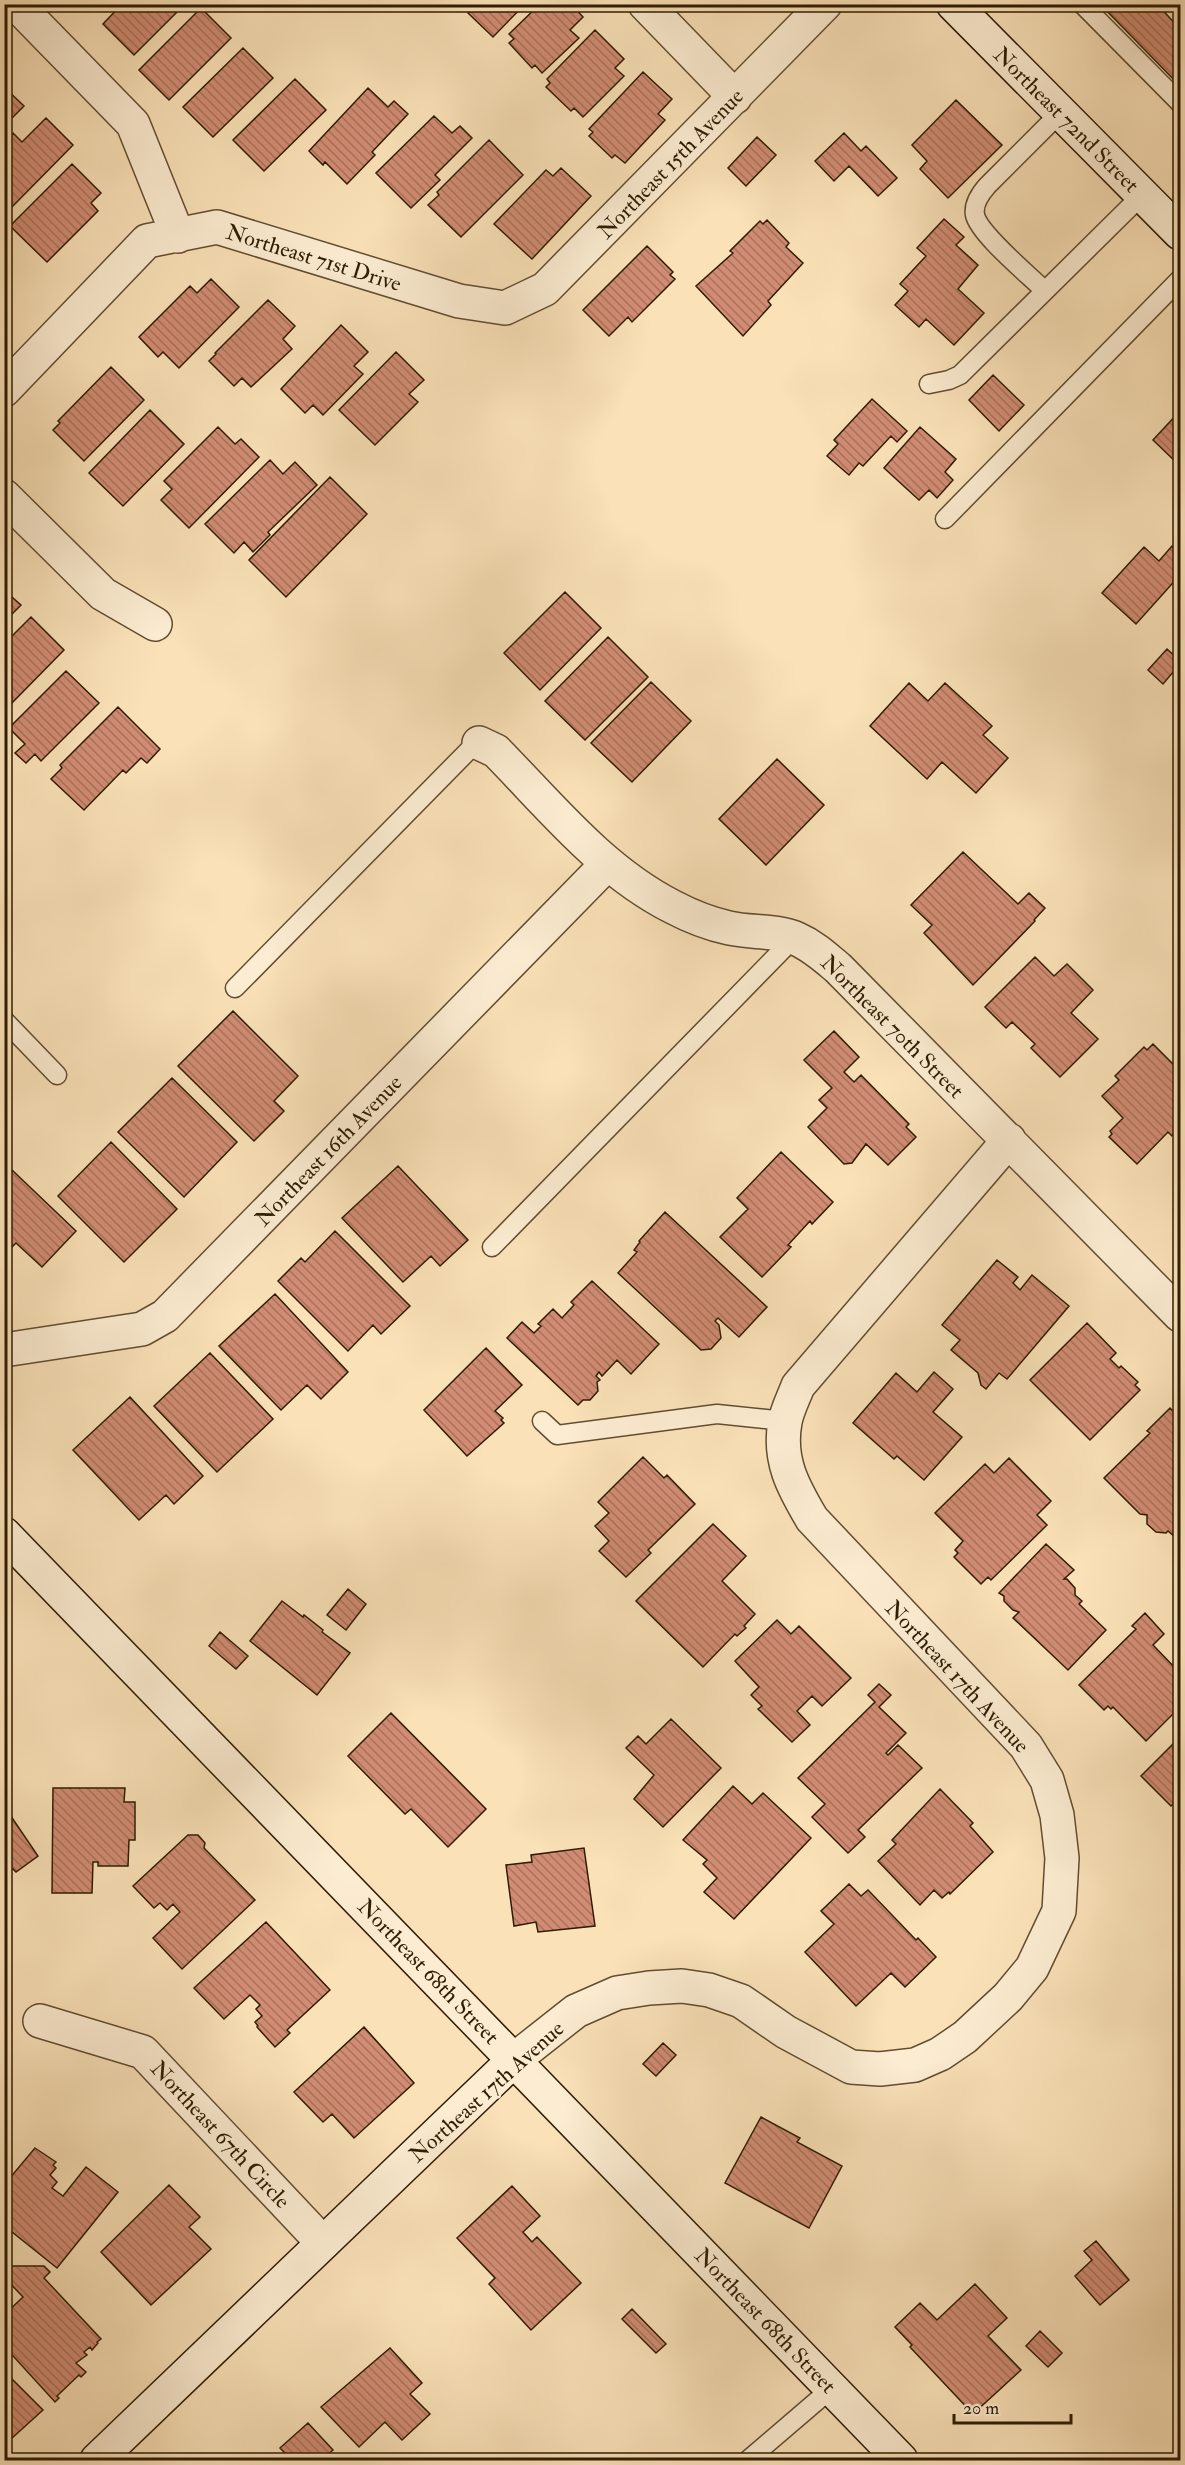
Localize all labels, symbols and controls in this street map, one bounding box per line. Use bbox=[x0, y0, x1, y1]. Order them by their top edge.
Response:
street label: Northeast 72nd Street bbox=[987, 41, 1145, 199]
street label: Northeast 15th Avenue bbox=[592, 83, 750, 245]
street label: Northeast 71st Drive bbox=[223, 218, 405, 298]
street label: Northeast 70th Street bbox=[815, 949, 970, 1104]
street label: Northeast 16th Avenue bbox=[249, 1069, 408, 1232]
street label: Northeast 17th Avenue bbox=[879, 1594, 1035, 1759]
street label: Northeast 68th Street bbox=[352, 1893, 505, 2050]
street label: Northeast 17th Avenue bbox=[403, 2015, 570, 2169]
street label: Northeast 67th Circle bbox=[144, 2055, 296, 2215]
street label: Northeast 68th Street bbox=[689, 2242, 842, 2399]
scale bar bbox=[954, 2387, 1071, 2425]
text: 20 m bbox=[963, 2397, 999, 2420]

